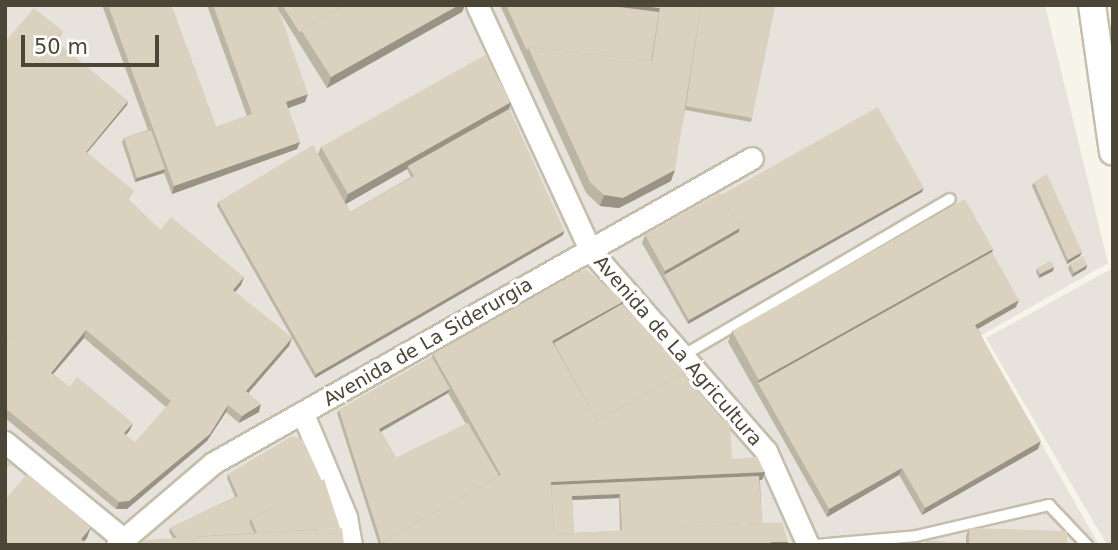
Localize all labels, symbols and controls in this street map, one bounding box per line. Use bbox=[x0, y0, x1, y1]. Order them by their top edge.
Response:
scale bar bbox=[24, 21, 163, 65]
text: 50 m bbox=[34, 35, 88, 59]
street label: Avenida de La Agricultura bbox=[589, 251, 767, 451]
street label: Avenida de La Siderurgia bbox=[320, 273, 536, 411]

